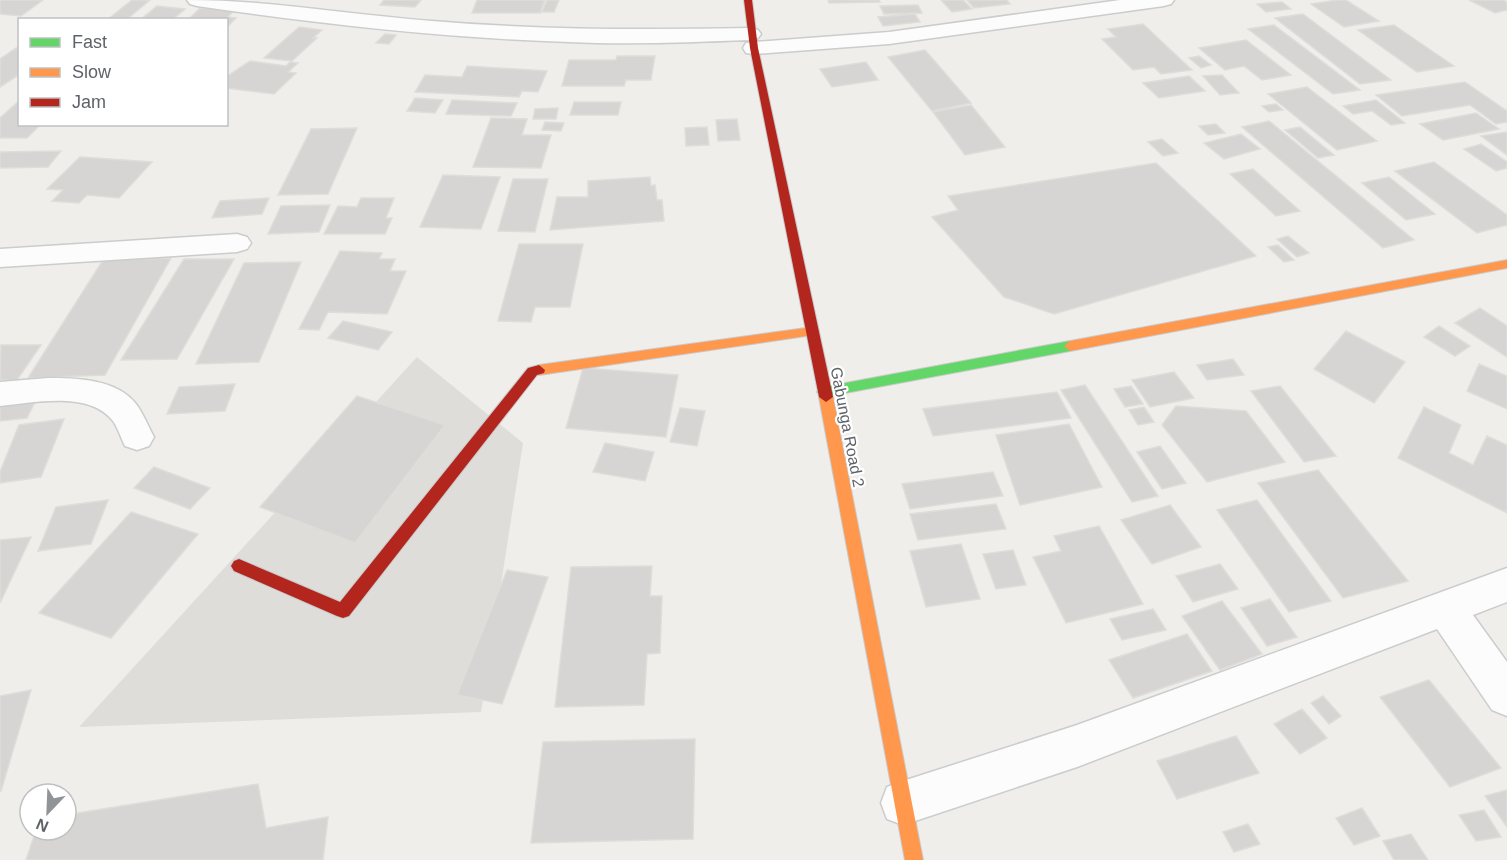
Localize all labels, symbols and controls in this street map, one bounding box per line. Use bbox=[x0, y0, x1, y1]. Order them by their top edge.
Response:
legend bbox=[18, 18, 228, 126]
text: Fast bbox=[72, 32, 107, 52]
text: Slow bbox=[72, 62, 112, 82]
text: Jam bbox=[72, 92, 106, 112]
street label: Gabunga Road 2 bbox=[828, 366, 867, 489]
north arrow bbox=[18, 782, 78, 842]
text: N bbox=[34, 815, 51, 835]

